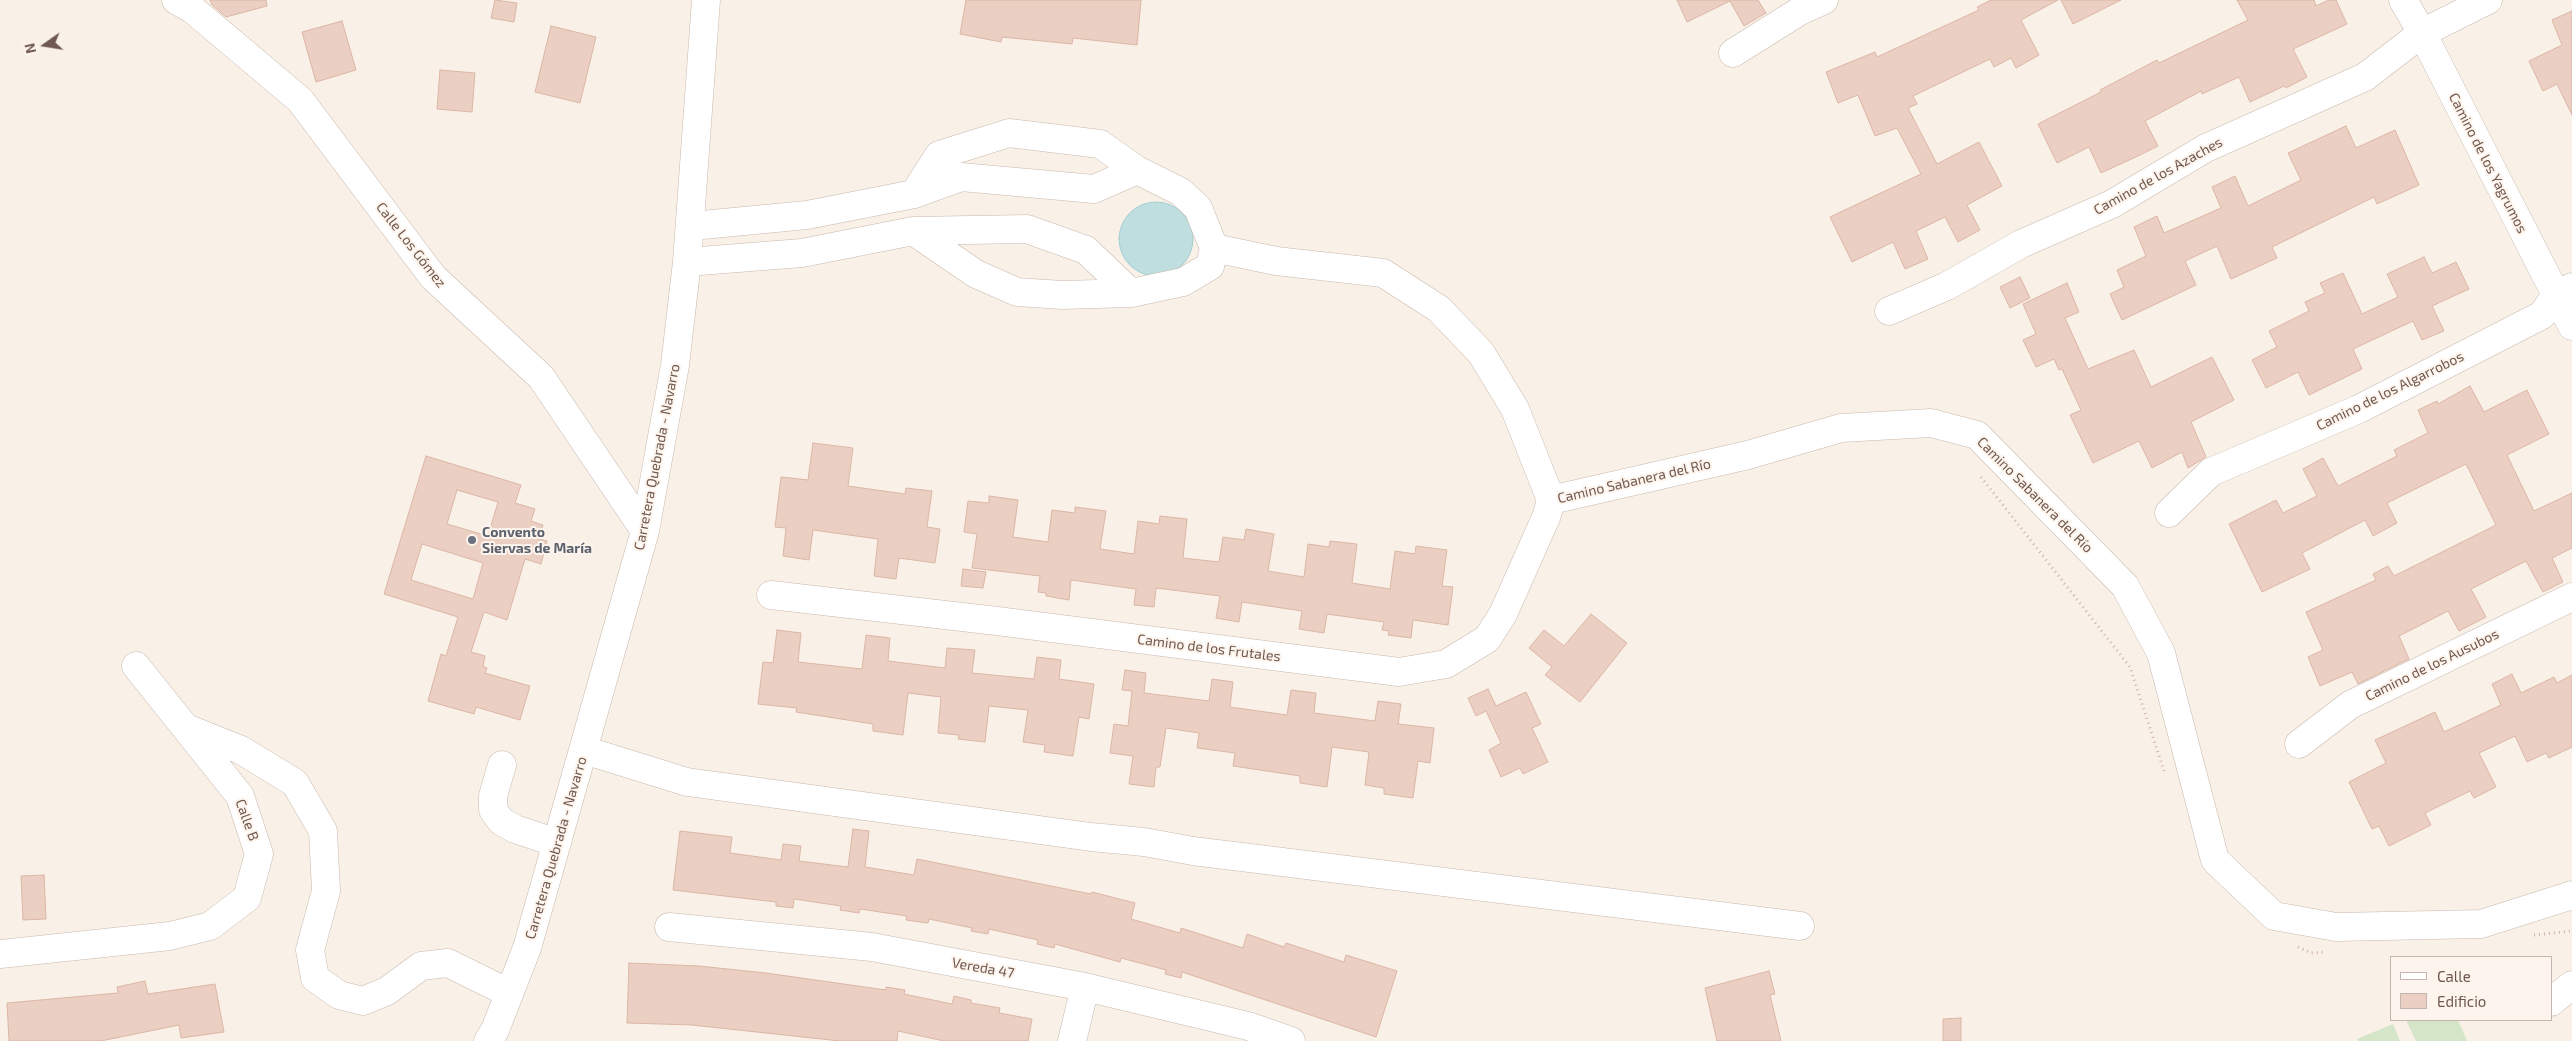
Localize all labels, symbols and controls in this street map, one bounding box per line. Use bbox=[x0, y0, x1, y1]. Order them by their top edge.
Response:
north arrow bbox=[20, 20, 70, 70]
text: N bbox=[20, 42, 39, 55]
street label: Camino de los Yagrumos bbox=[2445, 90, 2531, 236]
street label: Camino de los Azaches bbox=[2091, 134, 2225, 218]
street label: Calle Los Gómez bbox=[372, 199, 450, 291]
street label: Camino de los Algarrobos bbox=[2314, 348, 2466, 434]
street label: Carretera Quebrada - Navarro bbox=[631, 362, 683, 552]
street label: Camino Sabanera del Río bbox=[1974, 434, 2096, 556]
street label: Camino Sabanera del Río bbox=[1556, 455, 1712, 507]
place label: Convento Siervas de María bbox=[482, 524, 592, 556]
marker: Convento Siervas de María bbox=[466, 534, 478, 546]
street label: Camino de los Ausubos bbox=[2363, 625, 2501, 705]
street label: Camino de los Frutales bbox=[1136, 631, 1282, 665]
street label: Carretera Quebrada - Navarro bbox=[522, 755, 590, 941]
street label: Calle B bbox=[232, 797, 262, 843]
street label: Vereda 47 bbox=[950, 954, 1016, 982]
legend bbox=[2390, 956, 2552, 1021]
text: Calle bbox=[2437, 967, 2471, 985]
text: Edificio bbox=[2437, 992, 2486, 1010]

